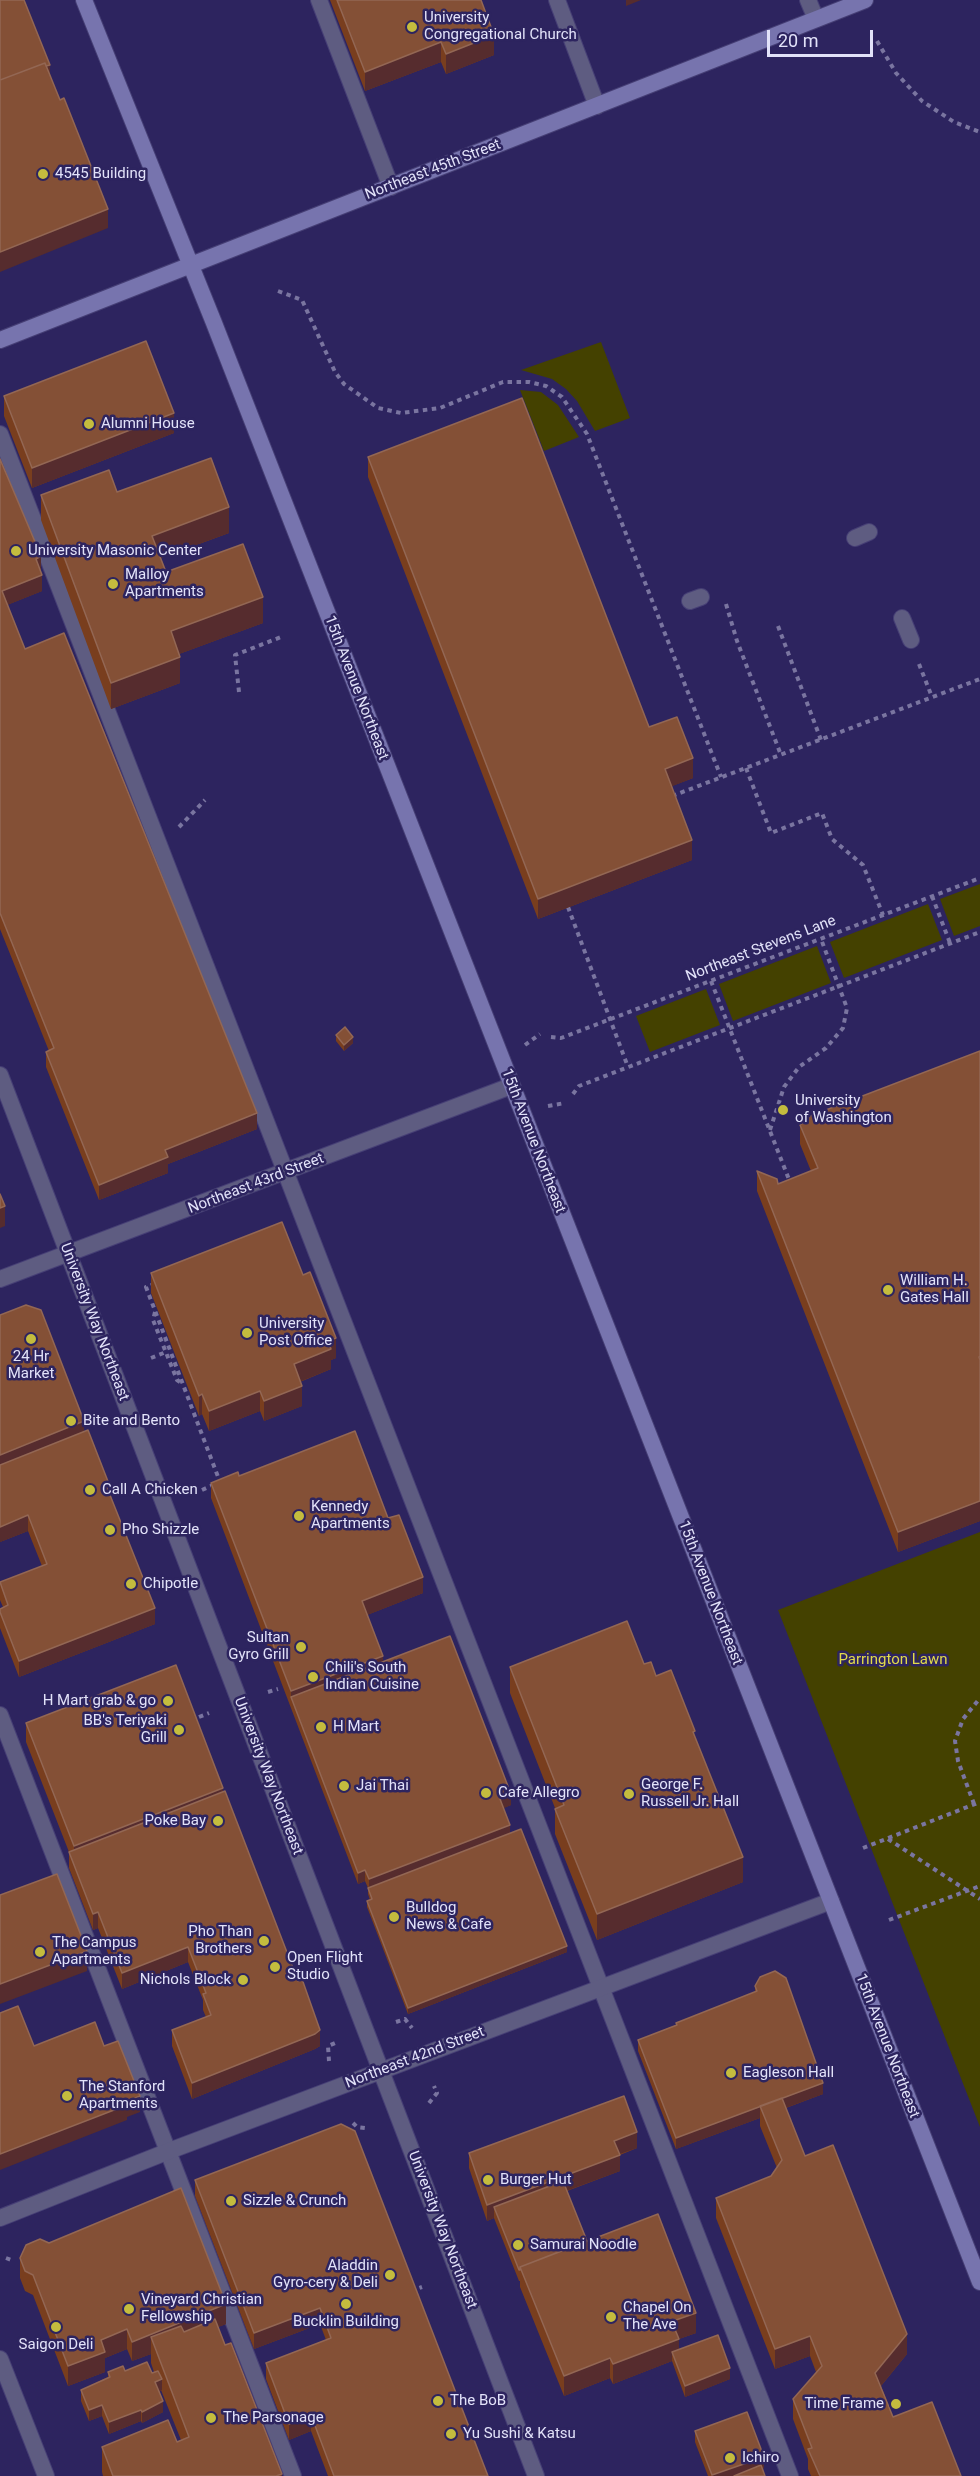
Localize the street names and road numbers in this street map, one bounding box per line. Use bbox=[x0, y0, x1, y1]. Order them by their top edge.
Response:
street label: Northeast 45th Street bbox=[363, 136, 503, 204]
street label: 15th Avenue Northeast bbox=[320, 613, 392, 763]
street label: Northeast Stevens Lane bbox=[683, 912, 839, 986]
street label: 15th Avenue Northeast bbox=[497, 1066, 569, 1216]
street label: Northeast 43rd Street bbox=[186, 1150, 326, 1218]
street label: University Way Northeast bbox=[56, 1241, 132, 1403]
street label: 15th Avenue Northeast bbox=[674, 1518, 746, 1668]
street label: University Way Northeast bbox=[230, 1695, 306, 1857]
street label: 15th Avenue Northeast bbox=[851, 1971, 923, 2121]
street label: Northeast 42nd Street bbox=[343, 2023, 487, 2093]
street label: University Way Northeast bbox=[404, 2149, 480, 2311]

